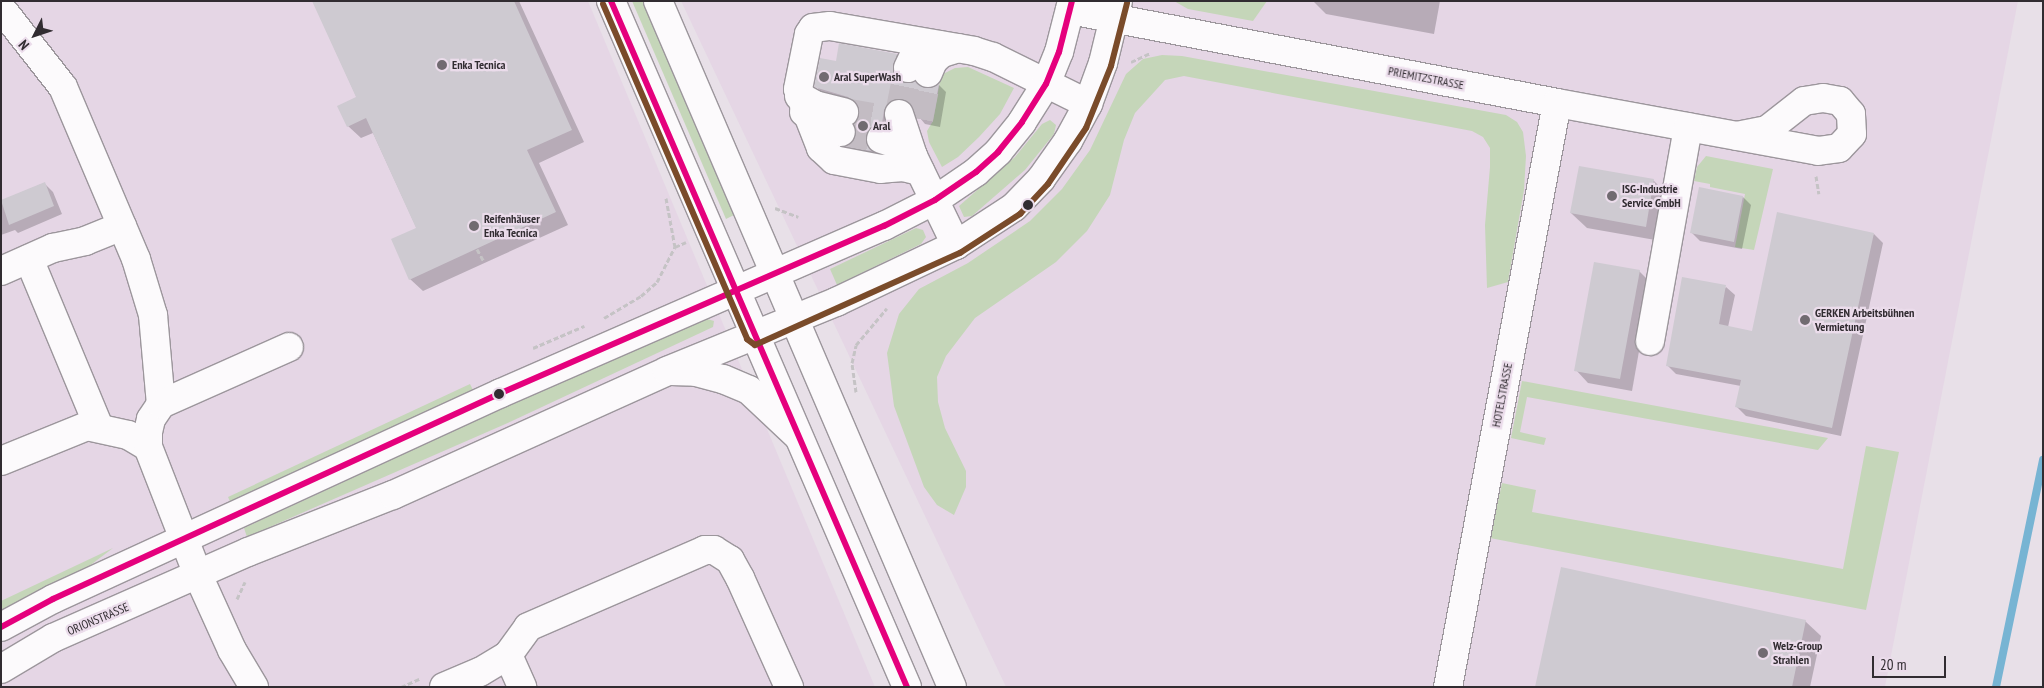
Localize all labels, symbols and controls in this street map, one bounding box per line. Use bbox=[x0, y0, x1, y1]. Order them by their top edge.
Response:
north arrow bbox=[10, 10, 60, 60]
text: N bbox=[14, 36, 33, 54]
place label: Enka Tecnica bbox=[452, 58, 506, 72]
marker: Enka Tecnica bbox=[436, 59, 448, 71]
street label: PRIEMITZSTRASSE bbox=[1387, 64, 1465, 92]
place label: Aral SuperWash bbox=[834, 70, 901, 84]
marker: Aral SuperWash bbox=[818, 71, 830, 83]
place label: Aral bbox=[873, 119, 890, 133]
marker: Aral bbox=[857, 120, 869, 132]
place label: ISG-Industrie Service GmbH bbox=[1622, 182, 1681, 210]
marker: ISG-Industrie Service GmbH bbox=[1606, 190, 1618, 202]
unlabelled marker bbox=[1023, 200, 1033, 210]
place label: Reifenhäuser Enka Tecnica bbox=[484, 212, 540, 240]
marker: Reifenhäuser Enka Tecnica bbox=[468, 220, 480, 232]
place label: GERKEN Arbeitsbühnen Vermietung bbox=[1815, 306, 1915, 334]
marker: GERKEN Arbeitsbühnen Vermietung bbox=[1799, 314, 1811, 326]
street label: HOTELSTRASSE bbox=[1489, 362, 1515, 428]
unlabelled marker bbox=[494, 389, 504, 399]
street label: ORIONSTRASSE bbox=[65, 600, 131, 638]
place label: Welz-Group Strahlen bbox=[1773, 639, 1822, 667]
scale bar bbox=[1874, 646, 1948, 678]
marker: Welz-Group Strahlen bbox=[1757, 647, 1769, 659]
text: 20 m bbox=[1880, 655, 1906, 674]

